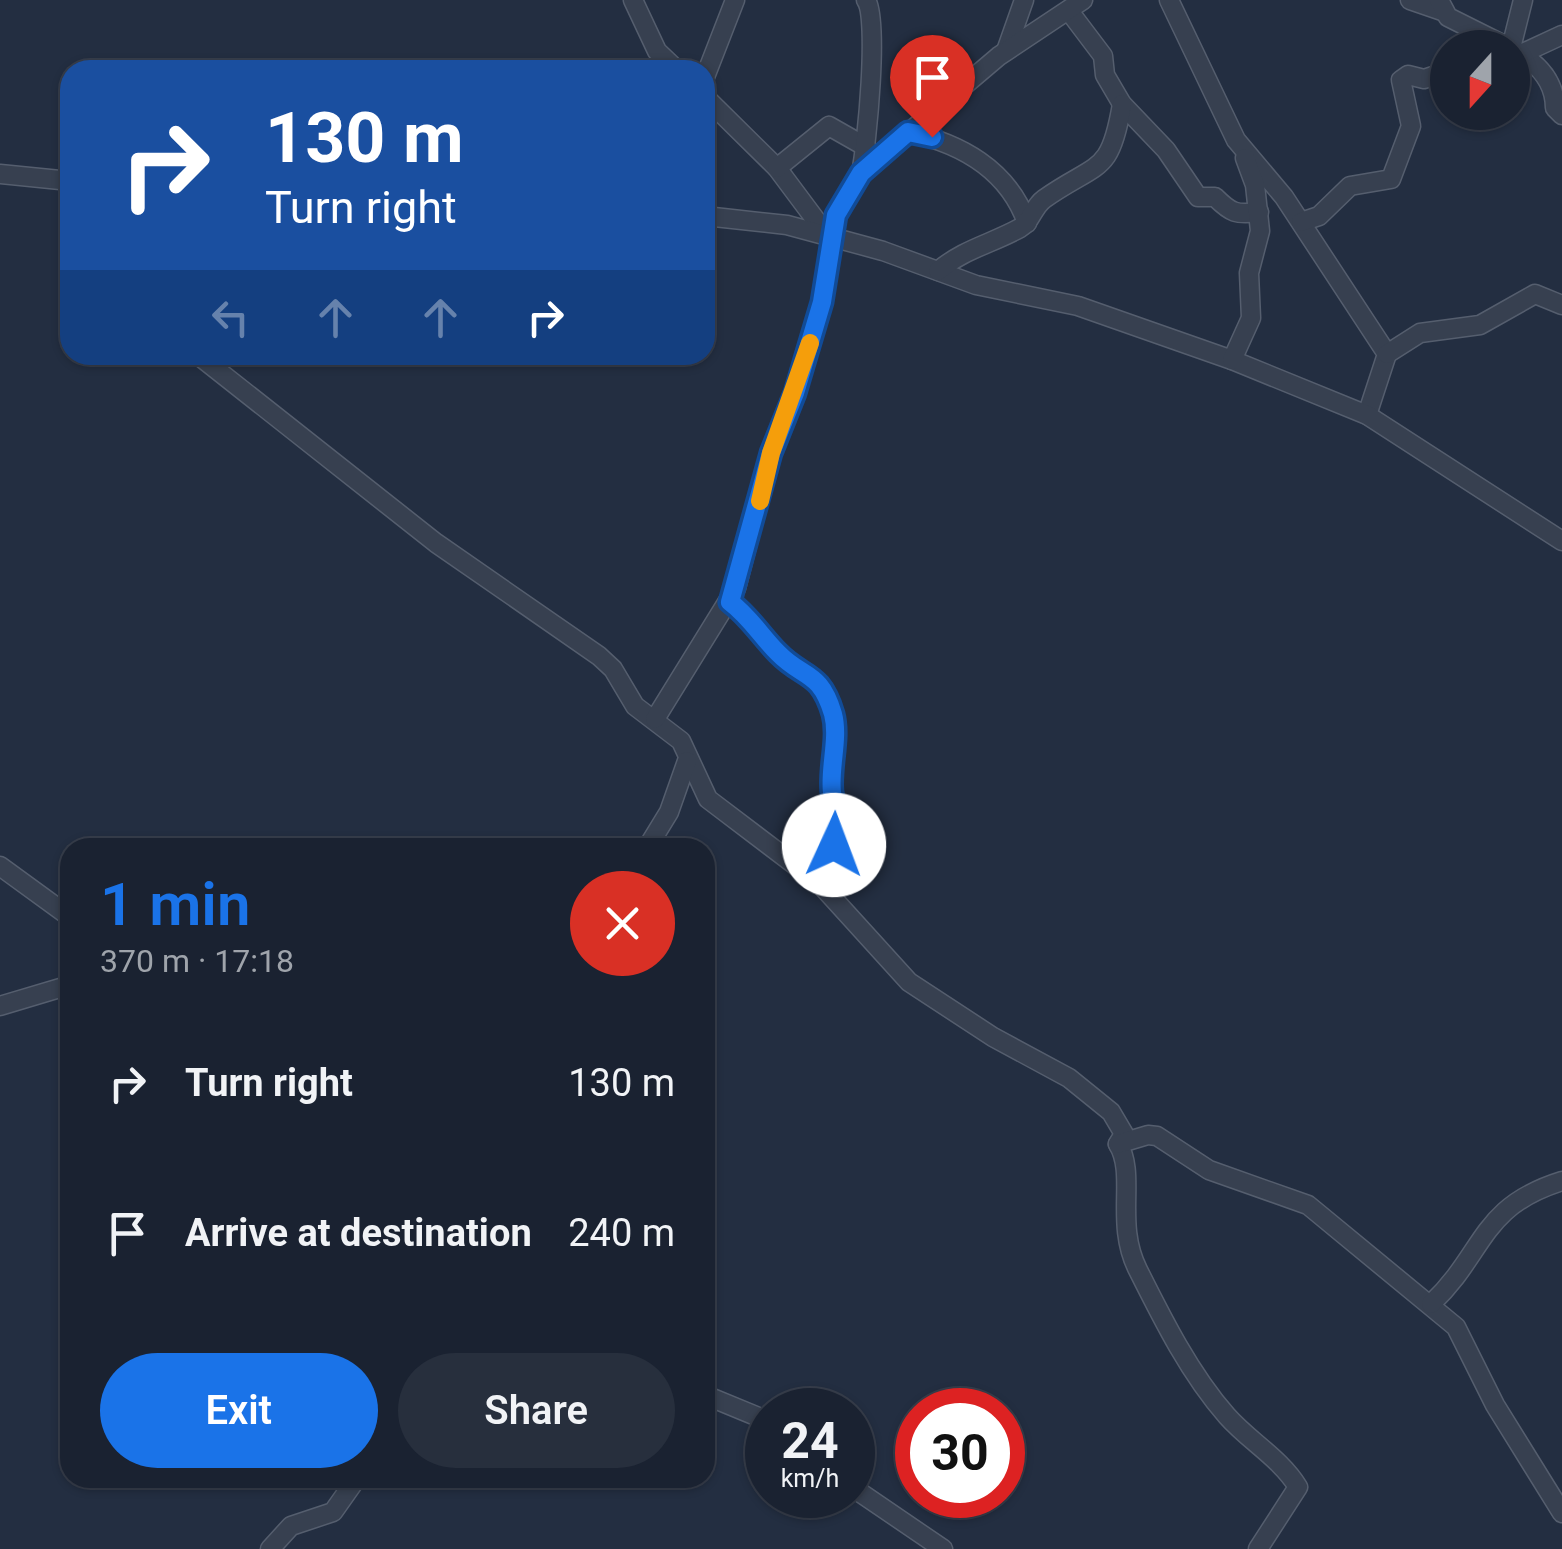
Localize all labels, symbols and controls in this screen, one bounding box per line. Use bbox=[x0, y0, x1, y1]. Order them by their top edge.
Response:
north arrow bbox=[1430, 30, 1530, 130]
map controls bbox=[1430, 30, 1530, 130]
pin bbox=[890, 35, 975, 138]
icon: arrive bbox=[905, 50, 960, 105]
text: 130 m bbox=[265, 97, 464, 179]
icon: right bbox=[100, 100, 230, 230]
text: Turn right bbox=[265, 181, 457, 234]
icon: left bbox=[203, 290, 258, 345]
icon: ahead bbox=[308, 290, 363, 345]
icon: ahead bbox=[413, 290, 468, 345]
icon: right bbox=[518, 290, 573, 345]
position arrow bbox=[782, 793, 886, 897]
text: 1 min bbox=[100, 869, 250, 940]
button: close bbox=[570, 871, 675, 976]
text: 370 m · 17:18 bbox=[100, 942, 294, 980]
icon: right bbox=[100, 1056, 155, 1111]
text: Turn right bbox=[185, 1061, 353, 1105]
text: 130 m bbox=[568, 1061, 675, 1105]
icon: arrive bbox=[100, 1206, 155, 1261]
text: Arrive at destination bbox=[185, 1211, 532, 1255]
text: 240 m bbox=[568, 1211, 675, 1255]
button: Exit bbox=[100, 1353, 378, 1468]
button: Share bbox=[398, 1353, 675, 1468]
speed limit sign: 30 bbox=[895, 1388, 1025, 1518]
text: 24 bbox=[781, 1412, 839, 1470]
text: km/h bbox=[781, 1464, 839, 1493]

